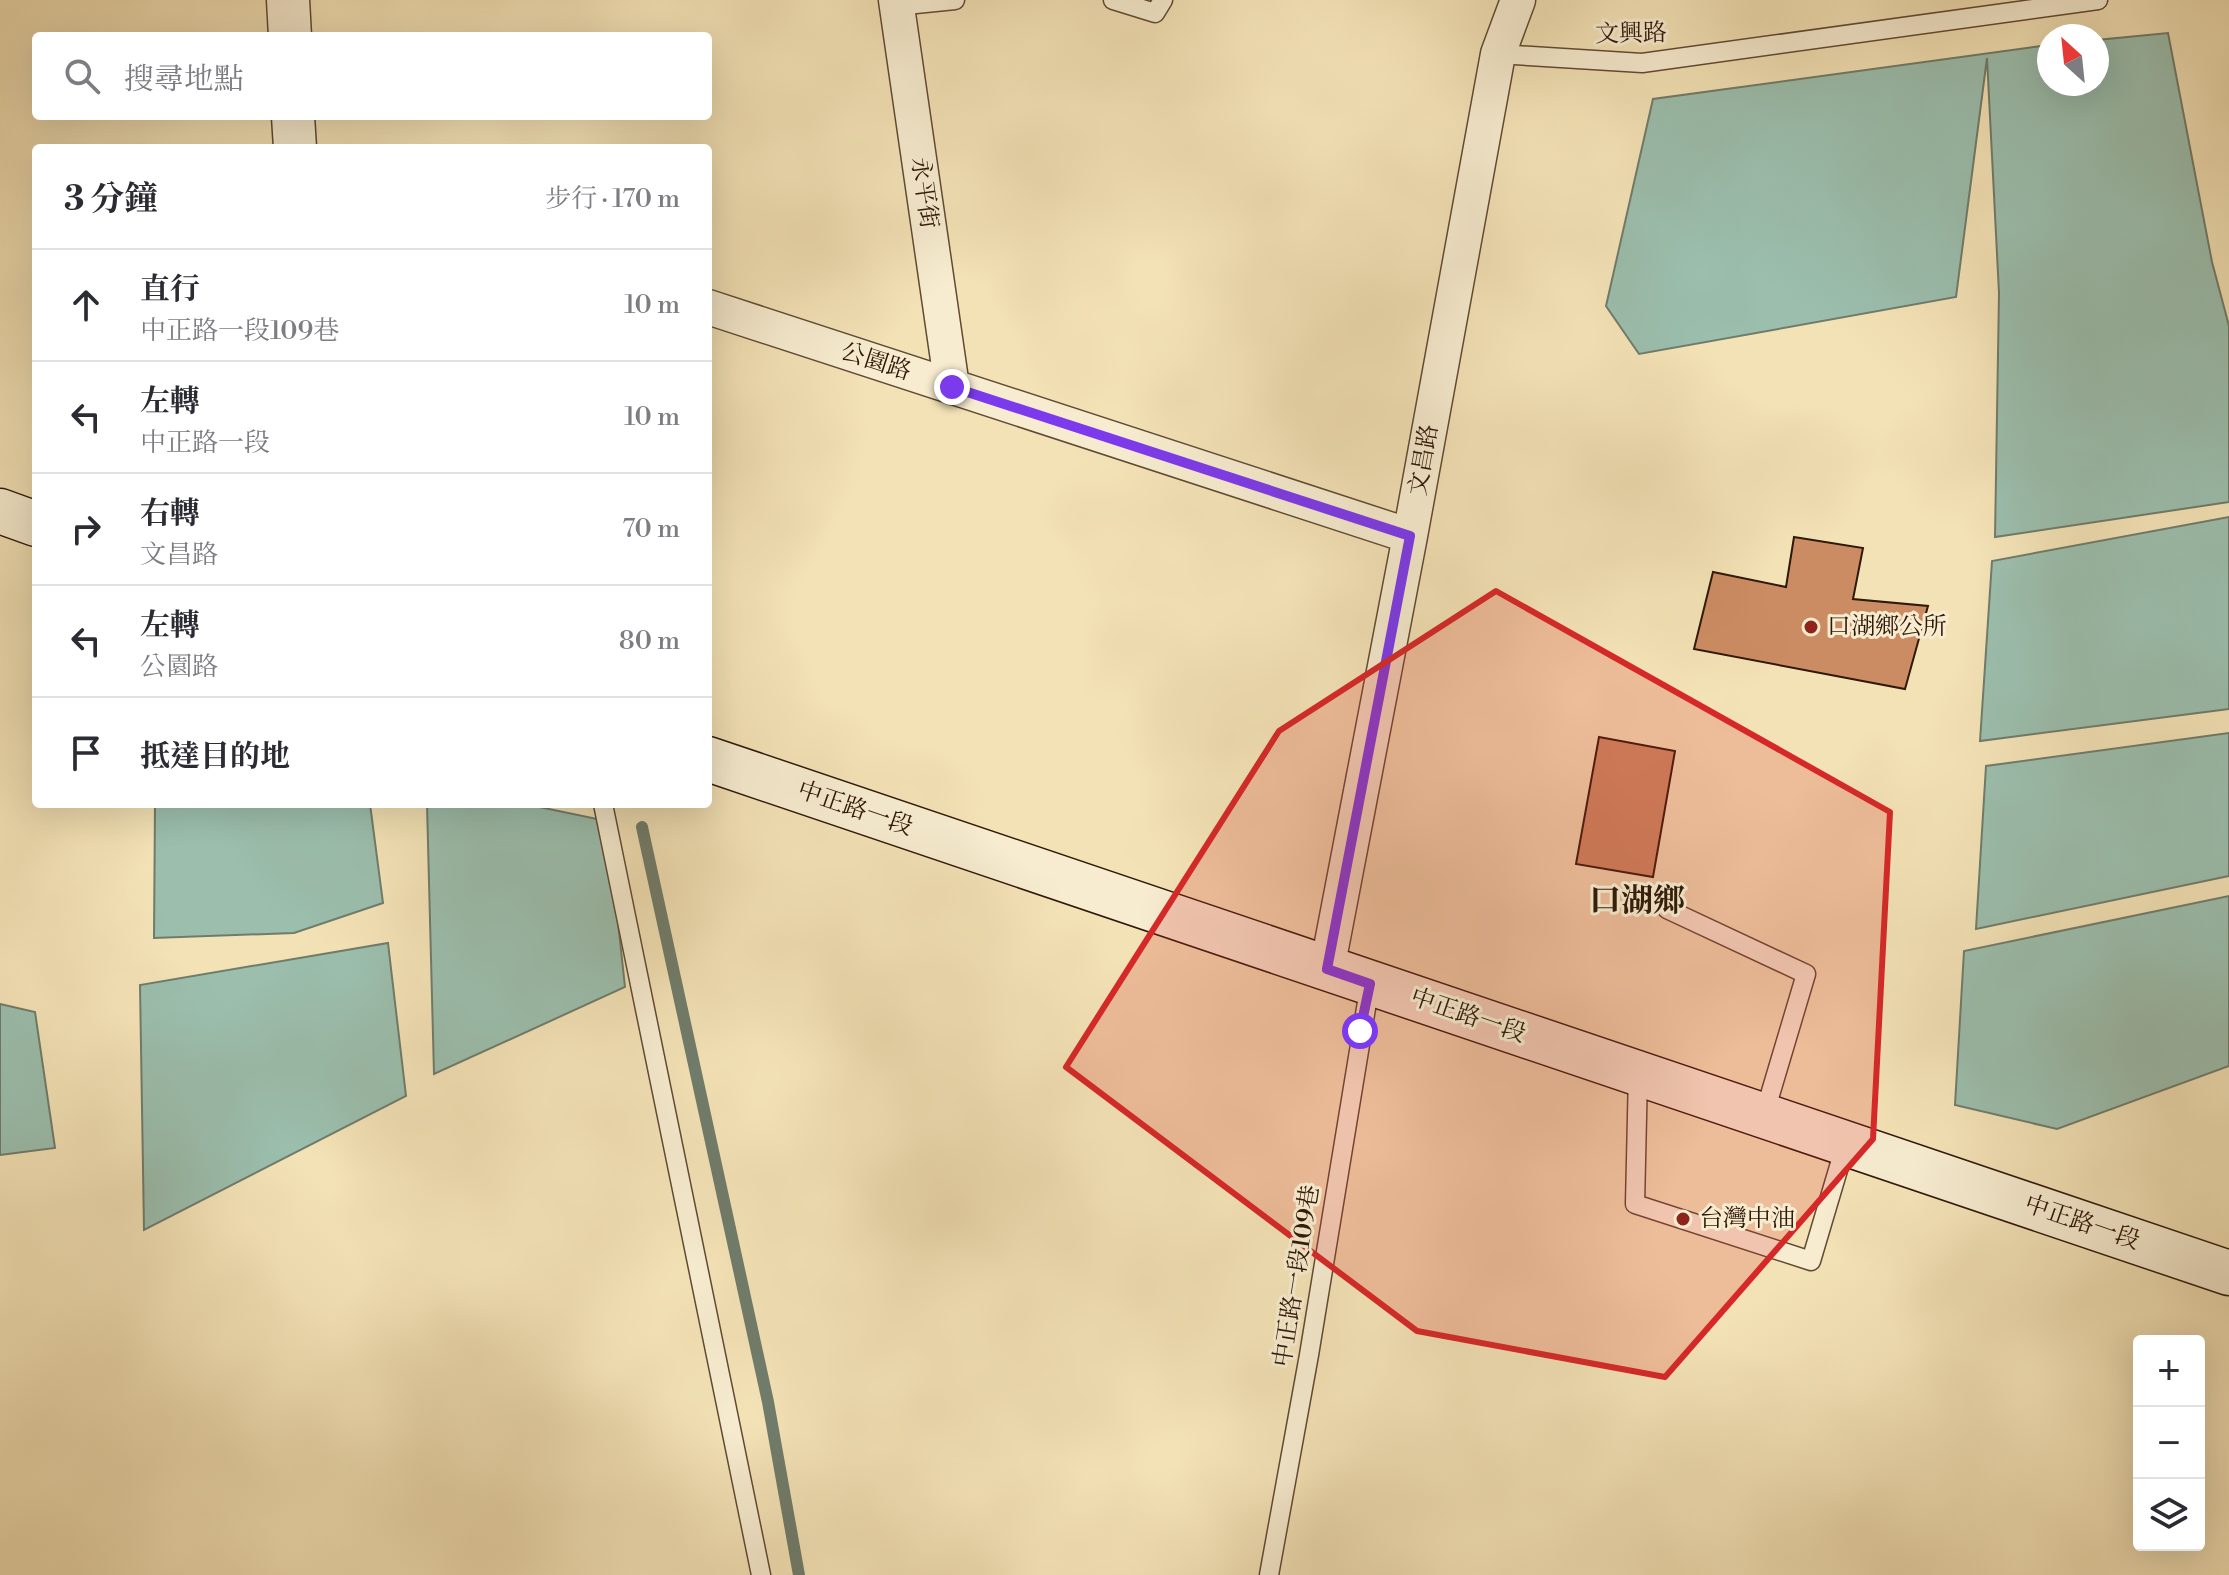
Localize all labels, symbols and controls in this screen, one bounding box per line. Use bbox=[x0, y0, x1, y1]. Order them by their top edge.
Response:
street label: 文興路 bbox=[1595, 18, 1667, 50]
north arrow bbox=[2037, 24, 2109, 96]
search box bbox=[32, 32, 712, 120]
icon: search bbox=[60, 54, 104, 98]
text: 搜尋地點 bbox=[124, 61, 244, 99]
street label: 永平街 bbox=[904, 155, 944, 231]
text: 3 分鐘 bbox=[64, 179, 158, 221]
text: 步行 · 170 m bbox=[545, 183, 680, 215]
text: 直行 bbox=[140, 271, 200, 309]
icon: ahead bbox=[64, 283, 108, 327]
text: 10 m bbox=[624, 289, 680, 321]
text: 中正路一段109巷 bbox=[140, 315, 339, 347]
street label: 公園路 bbox=[837, 337, 915, 387]
route end bbox=[934, 369, 970, 405]
text: 左轉 bbox=[140, 383, 200, 421]
icon: left bbox=[64, 395, 108, 439]
text: 10 m bbox=[624, 401, 680, 433]
street label: 文昌路 bbox=[1403, 422, 1445, 498]
text: 中正路一段 bbox=[140, 427, 270, 459]
text: 右轉 bbox=[140, 495, 200, 533]
icon: right bbox=[64, 507, 108, 551]
text: 70 m bbox=[622, 513, 680, 545]
text: 文昌路 bbox=[140, 539, 218, 571]
text: 左轉 bbox=[140, 607, 200, 645]
place label: 口湖鄉公所 bbox=[1827, 612, 1947, 642]
marker: 口湖鄉公所 bbox=[1802, 618, 1820, 636]
icon: left bbox=[64, 619, 108, 663]
text: 80 m bbox=[619, 625, 680, 657]
text: 公園路 bbox=[140, 651, 218, 683]
icon: arrive bbox=[64, 731, 108, 775]
text: 抵達目的地 bbox=[140, 738, 290, 776]
street label: 中正路一段 bbox=[793, 775, 917, 843]
district label: 口湖鄉 bbox=[1589, 881, 1685, 921]
street label: 中正路一段 bbox=[1406, 982, 1530, 1050]
route start bbox=[1342, 1013, 1378, 1049]
street label: 中正路一段109巷 bbox=[1268, 1183, 1326, 1369]
street label: 中正路一段 bbox=[2020, 1189, 2144, 1257]
place label: 台灣中油 bbox=[1699, 1204, 1795, 1234]
marker: 台灣中油 bbox=[1674, 1210, 1692, 1228]
map controls bbox=[2133, 1335, 2205, 1551]
button: + bbox=[2133, 1335, 2205, 1407]
button: − bbox=[2133, 1407, 2205, 1479]
button: layers bbox=[2133, 1479, 2205, 1551]

